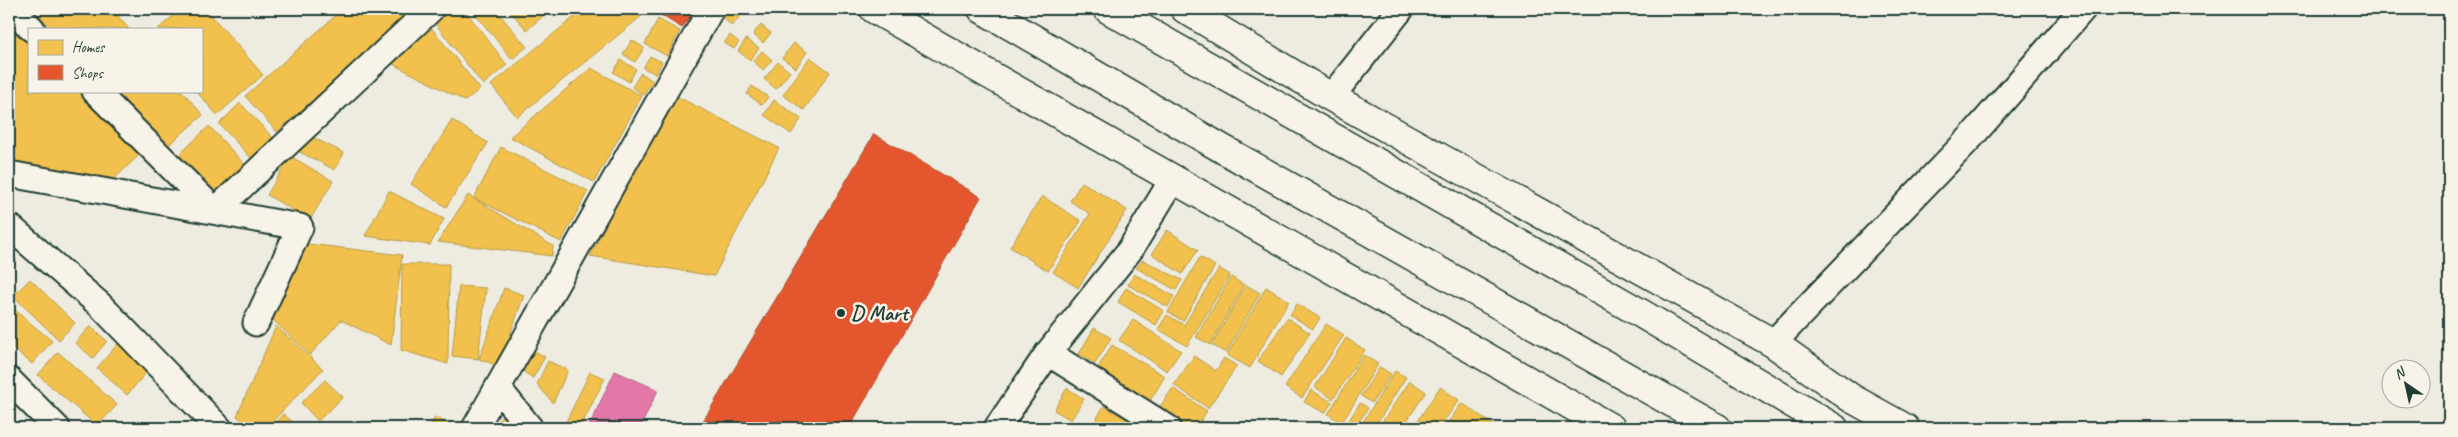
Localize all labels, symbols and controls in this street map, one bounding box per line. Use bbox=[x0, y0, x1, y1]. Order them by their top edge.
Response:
legend bbox=[28, 28, 202, 92]
text: Homes bbox=[72, 38, 106, 57]
text: Shops bbox=[72, 64, 105, 83]
place label: D Mart bbox=[851, 300, 911, 326]
marker: D Mart bbox=[835, 307, 847, 319]
north arrow bbox=[2380, 360, 2430, 410]
text: N bbox=[2391, 363, 2409, 383]

